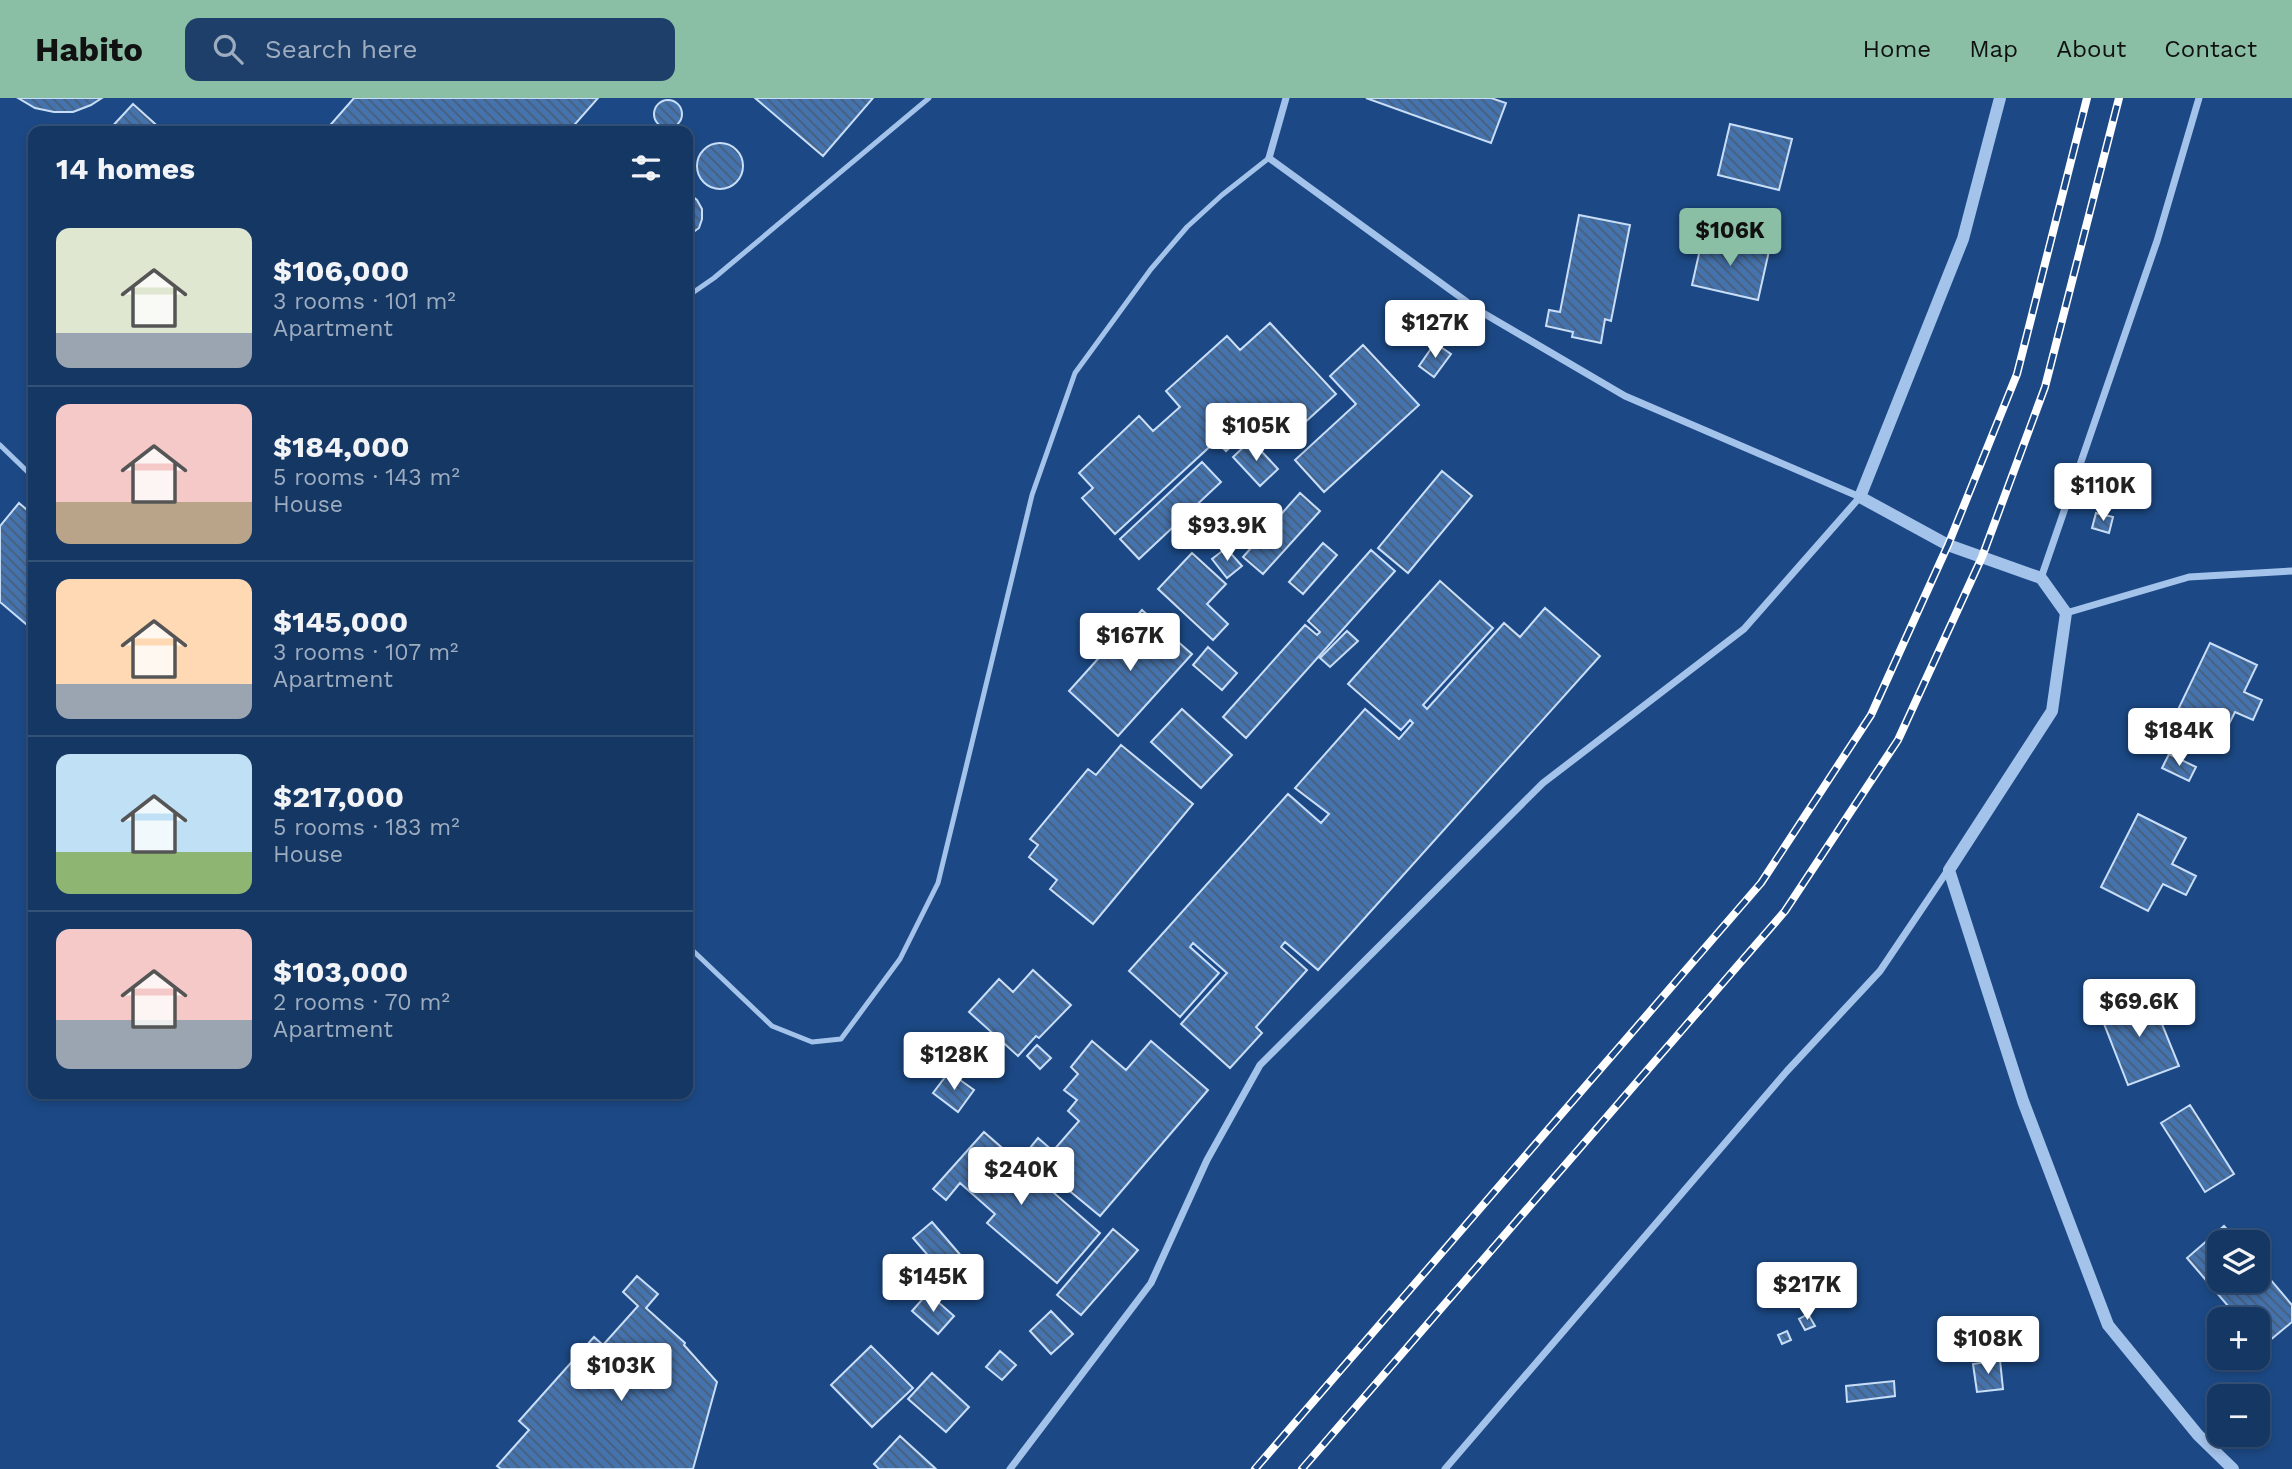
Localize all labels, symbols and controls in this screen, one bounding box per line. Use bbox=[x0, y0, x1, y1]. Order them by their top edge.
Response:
search box bbox=[185, 18, 675, 81]
text: Habito bbox=[35, 30, 143, 69]
icon: search bbox=[209, 30, 247, 68]
text: Search here bbox=[265, 34, 417, 64]
text: Home bbox=[1863, 35, 1931, 63]
text: Map bbox=[1969, 35, 2018, 63]
text: About bbox=[2056, 35, 2126, 63]
text: Contact bbox=[2164, 35, 2257, 63]
icon: filters bbox=[627, 149, 665, 187]
text: 14 homes bbox=[56, 151, 195, 186]
pin: $106K bbox=[1681, 208, 1779, 268]
text: $106K bbox=[1695, 217, 1765, 244]
text: $106,000 bbox=[273, 253, 409, 288]
icon: home bbox=[112, 256, 196, 340]
text: 3 rooms · 101 m² bbox=[273, 288, 456, 315]
pin: $127K bbox=[1386, 300, 1484, 360]
text: $127K bbox=[1401, 309, 1469, 336]
text: Apartment bbox=[273, 315, 393, 342]
pin: $105K bbox=[1207, 404, 1305, 463]
text: $105K bbox=[1222, 412, 1290, 439]
text: $184,000 bbox=[273, 429, 410, 464]
icon: home bbox=[112, 432, 196, 516]
text: 5 rooms · 143 m² bbox=[273, 464, 460, 491]
pin: $110K bbox=[2054, 464, 2152, 523]
text: $110K bbox=[2070, 472, 2136, 499]
text: House bbox=[273, 491, 343, 518]
pin: $93.9K bbox=[1170, 504, 1284, 563]
text: $93.9K bbox=[1187, 512, 1267, 539]
text: $145,000 bbox=[273, 604, 408, 639]
icon: home bbox=[112, 607, 196, 691]
pin: $167K bbox=[1081, 614, 1179, 673]
text: $167K bbox=[1096, 622, 1164, 649]
text: 3 rooms · 107 m² bbox=[273, 639, 459, 666]
text: Apartment bbox=[273, 666, 393, 693]
pin: $184K bbox=[2130, 708, 2228, 768]
text: $184K bbox=[2144, 717, 2214, 744]
text: $217,000 bbox=[273, 779, 404, 814]
icon: home bbox=[112, 782, 196, 866]
text: 5 rooms · 183 m² bbox=[273, 814, 460, 841]
text: House bbox=[273, 841, 343, 868]
text: $103,000 bbox=[273, 954, 408, 989]
icon: home bbox=[112, 957, 196, 1041]
pin: $69.6K bbox=[2082, 979, 2196, 1039]
text: $69.6K bbox=[2099, 988, 2179, 1015]
text: 2 rooms · 70 m² bbox=[273, 989, 450, 1016]
text: Apartment bbox=[273, 1016, 393, 1043]
pin: $128K bbox=[905, 1032, 1003, 1092]
text: $128K bbox=[920, 1041, 988, 1068]
pin: $240K bbox=[972, 1148, 1070, 1207]
text: $240K bbox=[984, 1156, 1058, 1183]
map controls bbox=[2207, 1230, 2270, 1447]
button: layers bbox=[2207, 1230, 2270, 1293]
pin: $145K bbox=[884, 1254, 982, 1314]
pin: $217K bbox=[1758, 1262, 1856, 1322]
text: $145K bbox=[899, 1263, 967, 1290]
text: $217K bbox=[1773, 1271, 1841, 1298]
button: + bbox=[2207, 1307, 2270, 1370]
pin: $108K bbox=[1939, 1316, 2037, 1376]
text: $108K bbox=[1953, 1325, 2023, 1352]
pin: $103K bbox=[572, 1344, 670, 1403]
text: $103K bbox=[587, 1352, 655, 1379]
button: − bbox=[2207, 1384, 2270, 1447]

